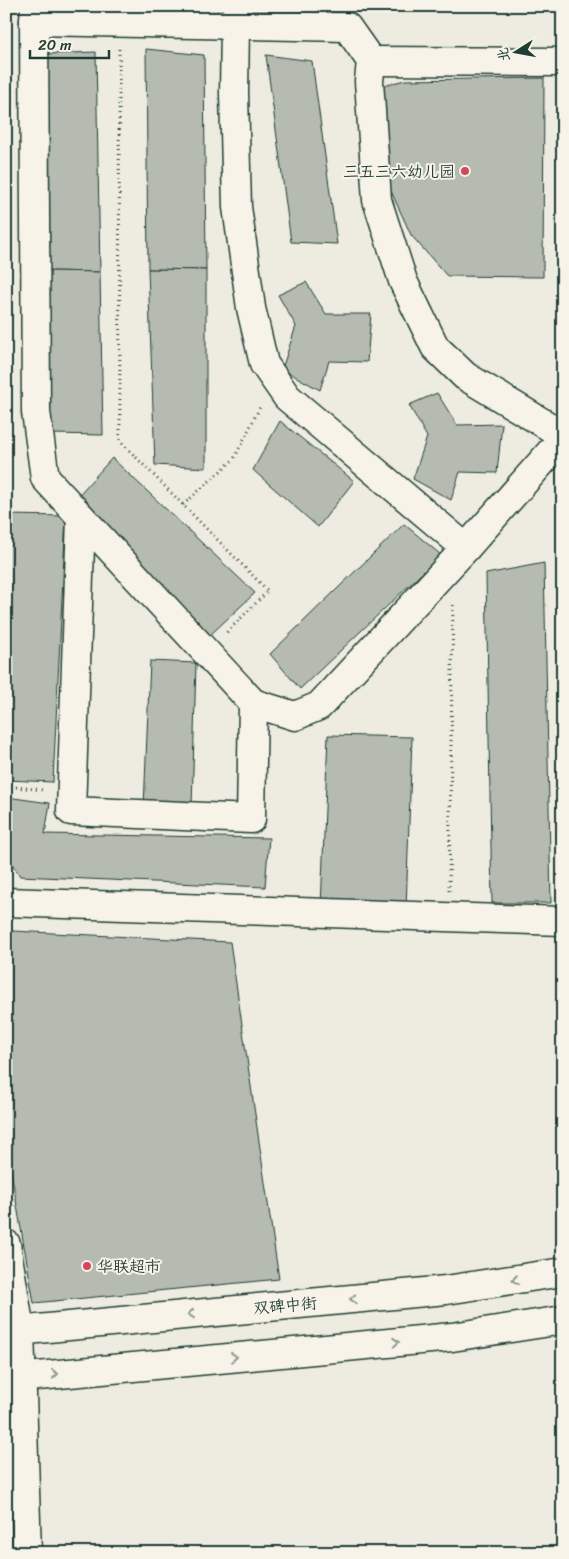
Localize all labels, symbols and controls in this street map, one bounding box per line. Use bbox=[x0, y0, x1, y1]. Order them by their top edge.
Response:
scale bar bbox=[30, 28, 109, 60]
north arrow bbox=[492, 28, 542, 78]
text: 20 m bbox=[38, 32, 72, 58]
text: 北 bbox=[490, 45, 517, 64]
place label: 三五三六幼儿园 bbox=[343, 157, 455, 186]
marker: 三五三六幼儿园 bbox=[459, 165, 471, 177]
place label: 华联超市 bbox=[97, 1252, 161, 1281]
marker: 华联超市 bbox=[81, 1260, 93, 1272]
one-way arrow bbox=[510, 1274, 519, 1284]
street label: 双碑中街 bbox=[252, 1288, 318, 1323]
one-way arrow bbox=[349, 1293, 357, 1304]
one-way arrow bbox=[187, 1308, 195, 1319]
one-way arrow bbox=[392, 1337, 400, 1348]
one-way arrow bbox=[230, 1352, 238, 1363]
one-way arrow bbox=[51, 1369, 59, 1380]

